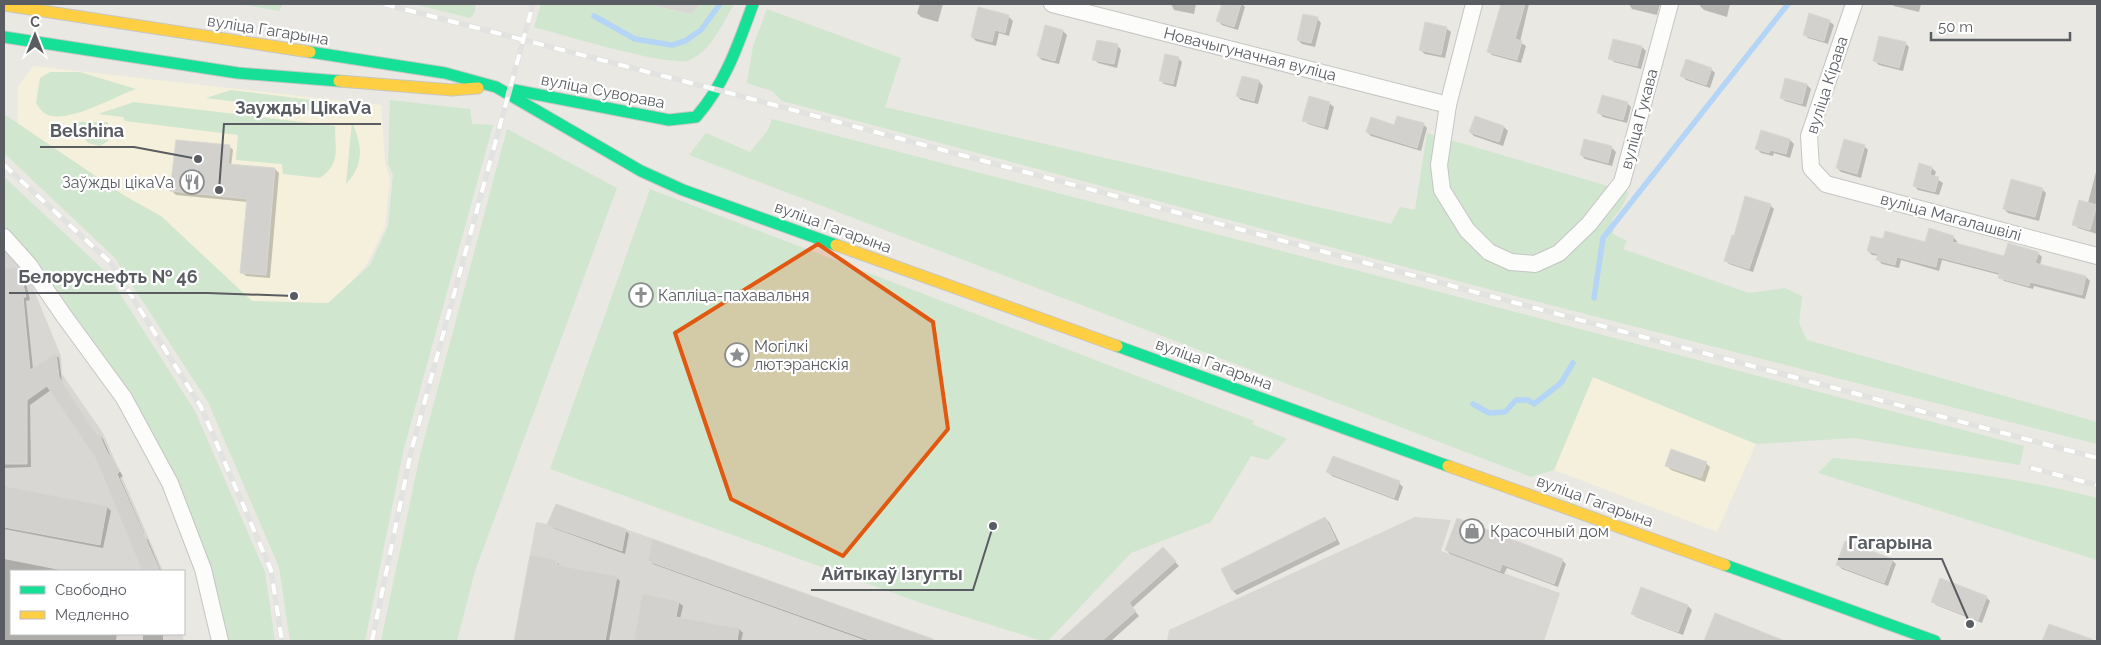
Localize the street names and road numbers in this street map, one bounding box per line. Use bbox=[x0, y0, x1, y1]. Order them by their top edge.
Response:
street label: вуліца Гагарына bbox=[206, 11, 330, 49]
street label: Новачыгуначная вуліца bbox=[1162, 23, 1338, 85]
street label: вуліца Кірава bbox=[1802, 34, 1852, 136]
street label: вуліца Гукава bbox=[1616, 67, 1662, 171]
street label: вуліца Суворава bbox=[540, 70, 666, 112]
street label: вуліца Магалашвілі bbox=[1879, 189, 2023, 245]
street label: вуліца Гагарына bbox=[772, 197, 894, 257]
street label: вуліца Гагарына bbox=[1153, 334, 1275, 394]
street label: вуліца Гагарына bbox=[1534, 471, 1656, 531]

